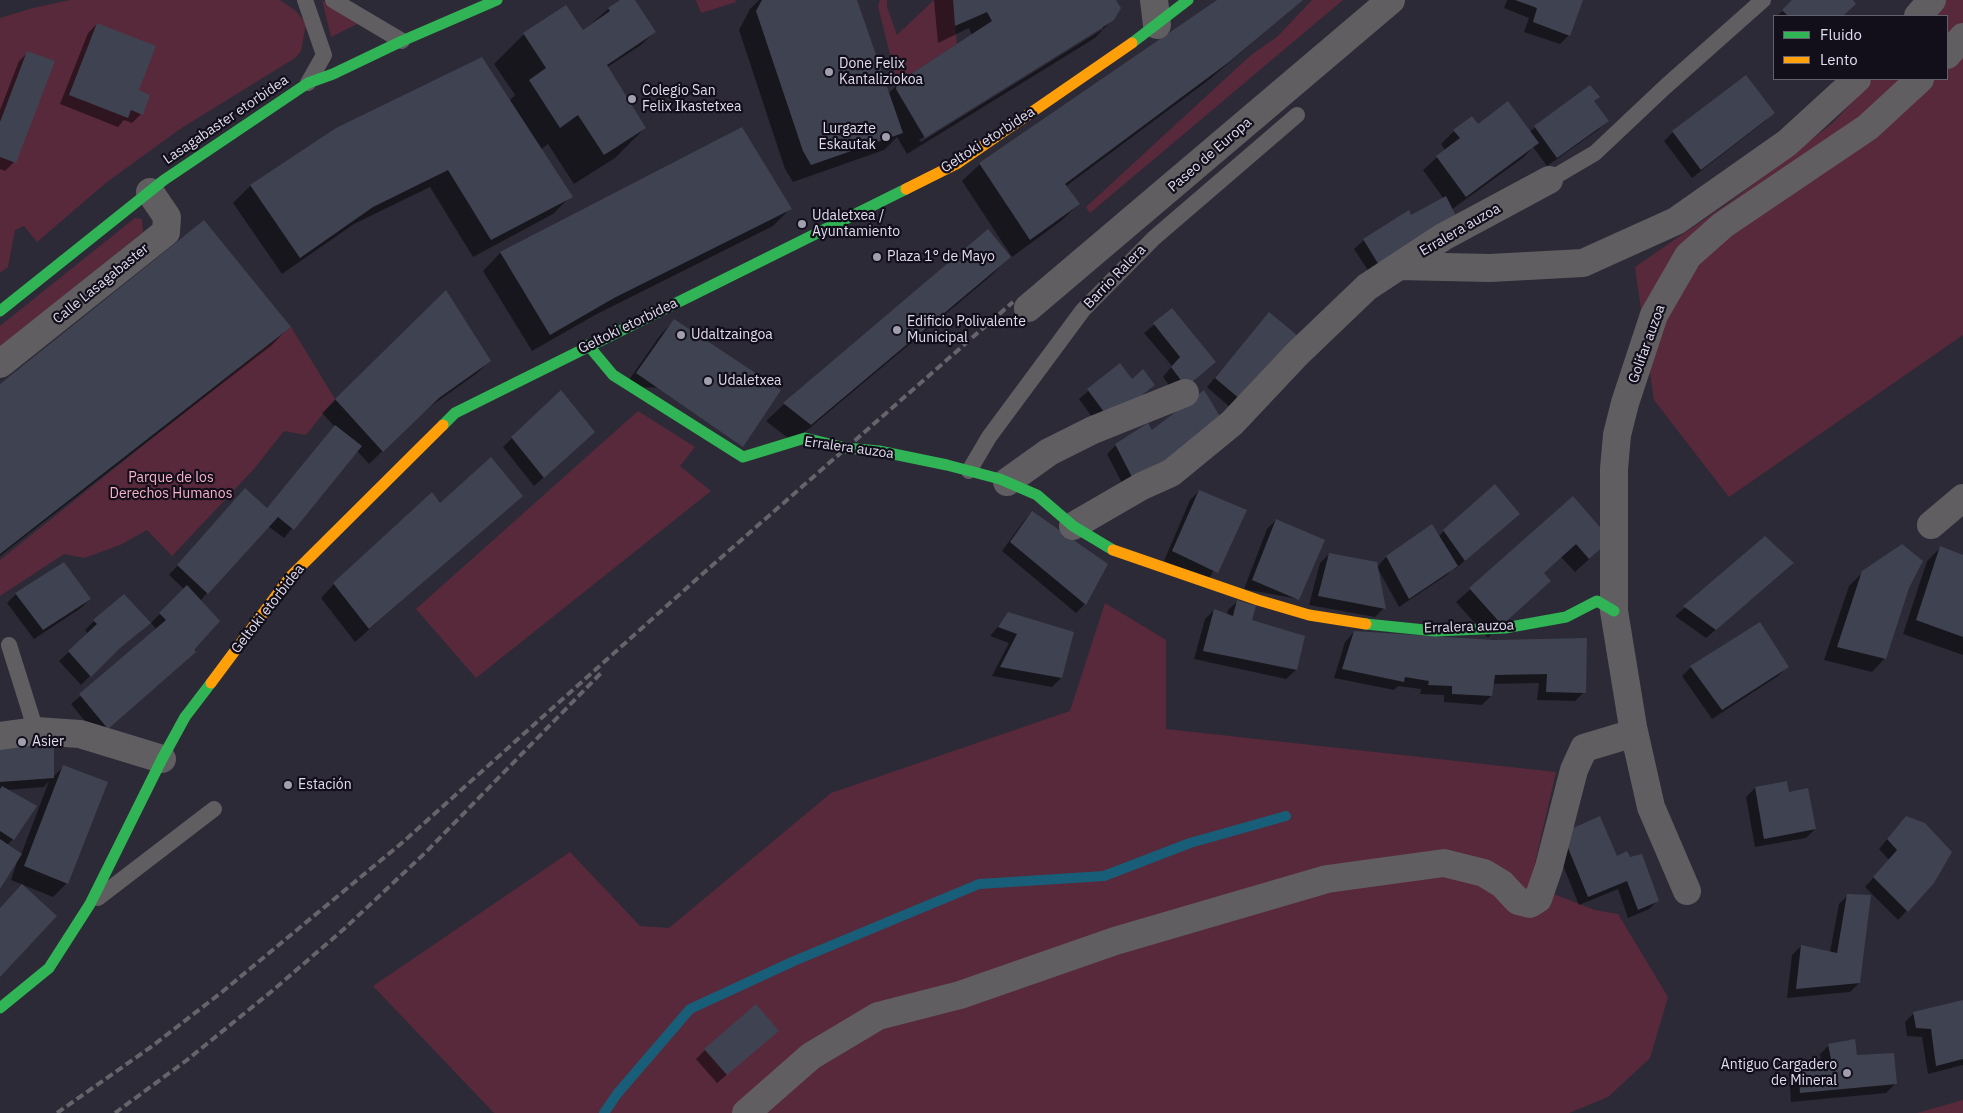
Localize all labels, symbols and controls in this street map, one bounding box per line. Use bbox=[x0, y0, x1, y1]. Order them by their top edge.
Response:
legend bbox=[1773, 15, 1948, 80]
text: Fluido bbox=[1820, 25, 1862, 44]
text: Lento bbox=[1820, 50, 1858, 69]
place label: Done Felix Kantaliziokoa bbox=[839, 56, 923, 88]
marker: Done Felix Kantaliziokoa bbox=[823, 66, 835, 78]
street label: Lasagabaster etorbidea bbox=[160, 72, 292, 168]
place label: Colegio San Felix Ikastetxea bbox=[642, 83, 742, 115]
marker: Colegio San Felix Ikastetxea bbox=[626, 93, 638, 105]
street label: Geltoki etorbidea bbox=[938, 103, 1038, 177]
street label: Paseo de Europa bbox=[1165, 114, 1255, 196]
place label: Lurgazte Eskautak bbox=[819, 121, 876, 154]
marker: Lurgazte Eskautak bbox=[880, 131, 892, 143]
street label: Erralera auzoa bbox=[1417, 200, 1503, 260]
place label: Udaletxea / Ayuntamiento bbox=[812, 208, 900, 240]
marker: Udaletxea / Ayuntamiento bbox=[796, 218, 808, 230]
street label: Calle Lasagabaster bbox=[50, 240, 152, 328]
street label: Barrio Ralera bbox=[1081, 242, 1149, 312]
place label: Plaza 1° de Mayo bbox=[887, 249, 995, 265]
marker: Plaza 1° de Mayo bbox=[871, 251, 883, 263]
street label: Geltoki etorbidea bbox=[576, 295, 680, 357]
street label: Golifar auzoa bbox=[1625, 302, 1669, 386]
place label: Edificio Polivalente Municipal bbox=[907, 314, 1026, 347]
marker: Edificio Polivalente Municipal bbox=[891, 324, 903, 336]
place label: Udaltzaingoa bbox=[691, 327, 773, 343]
marker: Udaltzaingoa bbox=[675, 329, 687, 341]
place label: Udaletxea bbox=[718, 373, 782, 389]
marker: Udaletxea bbox=[702, 375, 714, 387]
street label: Erralera auzoa bbox=[803, 433, 895, 463]
park label: Parque de los Derechos Humanos bbox=[110, 470, 232, 502]
street label: Geltoki etorbidea bbox=[228, 561, 308, 657]
street label: Erralera auzoa bbox=[1424, 617, 1514, 637]
place label: Asier bbox=[32, 734, 64, 750]
marker: Asier bbox=[16, 736, 28, 748]
place label: Estación bbox=[298, 777, 352, 793]
marker: Estación bbox=[282, 779, 294, 791]
place label: Antiguo Cargadero de Mineral bbox=[1721, 1057, 1837, 1090]
marker: Antiguo Cargadero de Mineral bbox=[1841, 1067, 1853, 1079]

